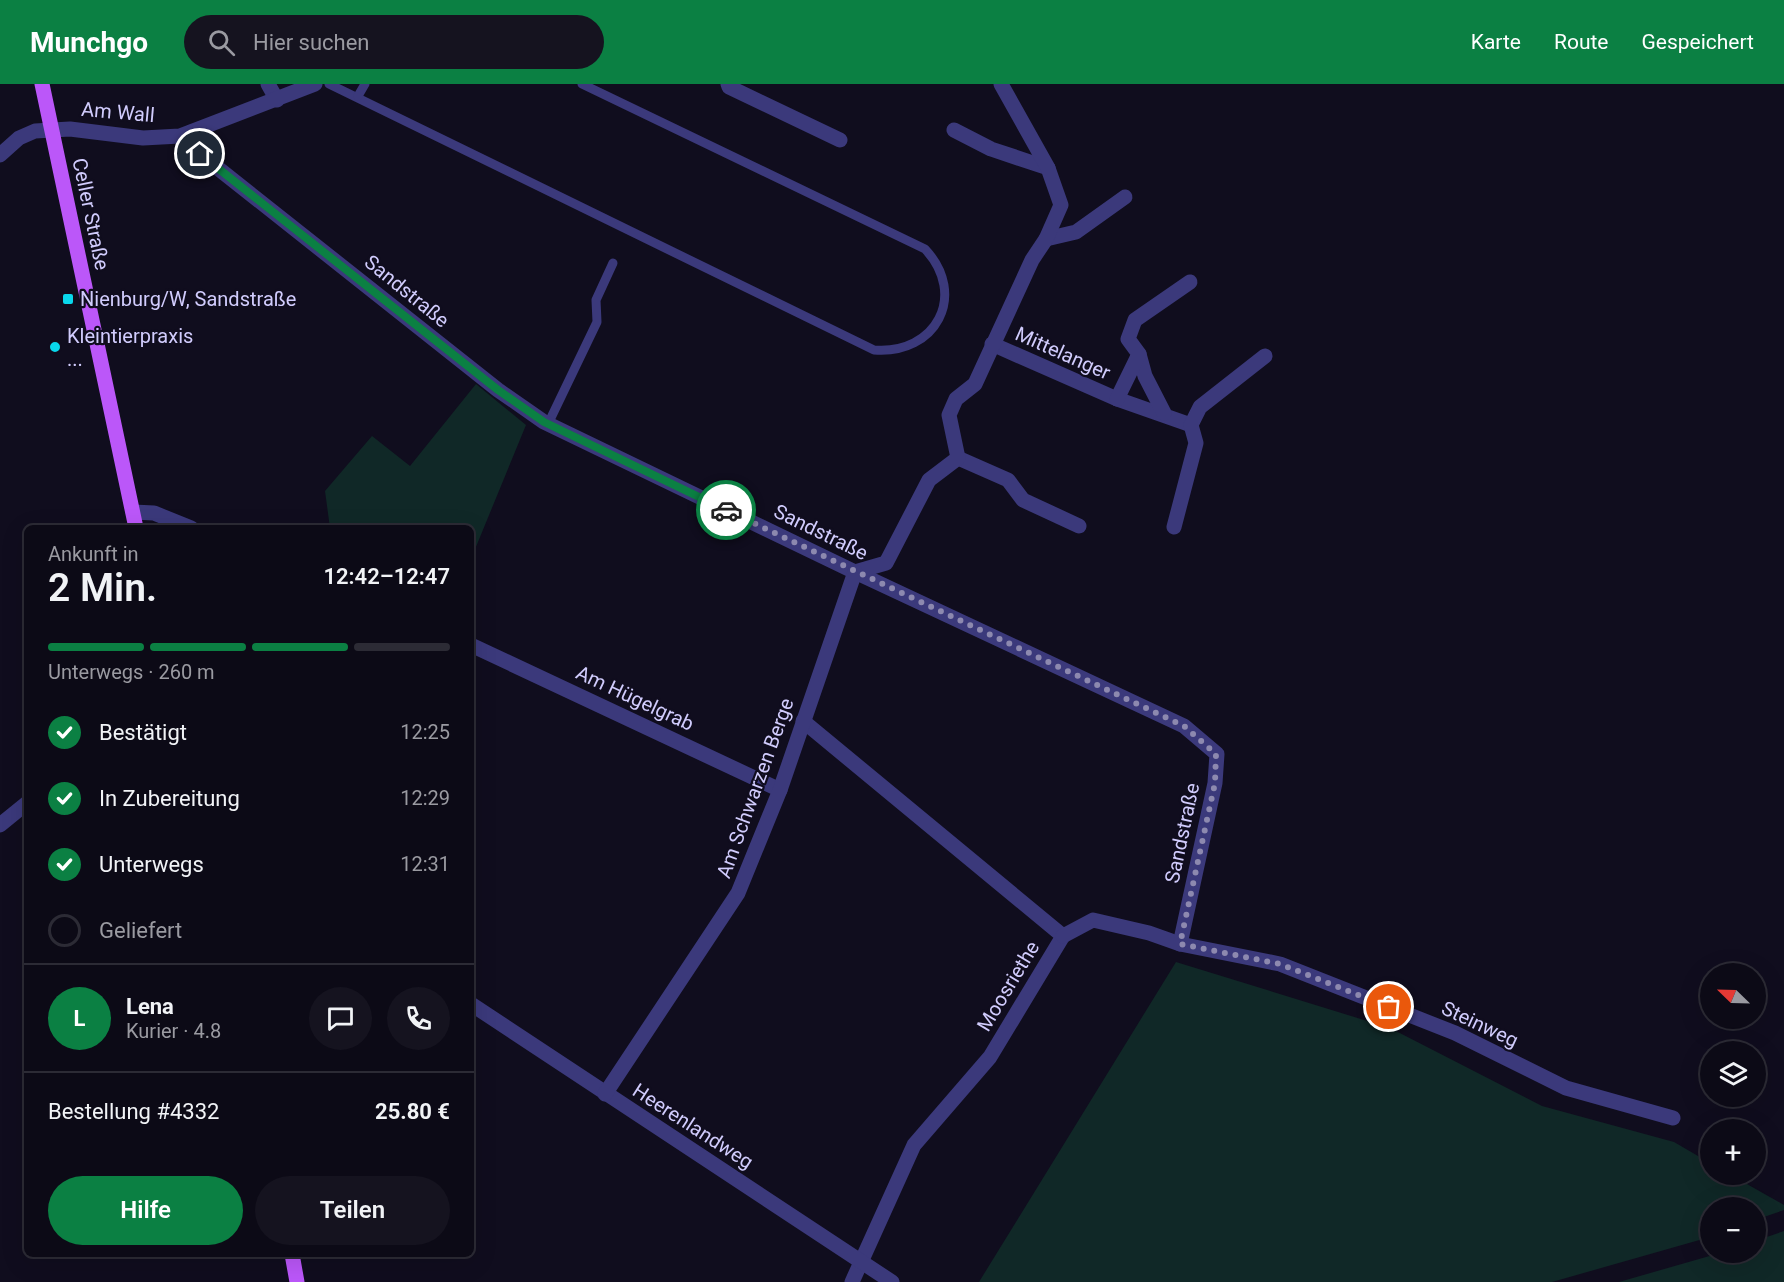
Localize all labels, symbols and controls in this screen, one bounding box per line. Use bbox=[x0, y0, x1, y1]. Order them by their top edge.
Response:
search box bbox=[184, 15, 604, 69]
text: Munchgo bbox=[30, 26, 148, 59]
icon: search bbox=[205, 26, 238, 59]
text: Hier suchen bbox=[253, 30, 370, 55]
text: Karte bbox=[1471, 30, 1521, 54]
text: Route bbox=[1554, 30, 1608, 54]
text: Gespeichert bbox=[1641, 30, 1754, 54]
street label: Am Wall bbox=[80, 97, 156, 127]
pin bbox=[174, 128, 225, 179]
icon: home bbox=[183, 137, 216, 170]
street label: Celler Straße bbox=[67, 156, 115, 272]
street label: Sandstraße bbox=[360, 250, 454, 332]
place label: Nienburg/W, Sandstraße bbox=[80, 287, 296, 311]
marker: Nienburg/W, Sandstraße bbox=[61, 292, 75, 306]
street label: Mittelanger bbox=[1012, 321, 1114, 385]
place label: Kleintierpraxis ... bbox=[67, 324, 193, 371]
marker: Kleintierpraxis ... bbox=[48, 340, 62, 354]
courier bbox=[696, 480, 756, 540]
icon: car bbox=[710, 494, 743, 527]
street label: Sandstraße bbox=[770, 499, 872, 565]
text: Ankunft in bbox=[48, 542, 139, 566]
text: 12:42–12:47 bbox=[323, 564, 450, 589]
text: 2 Min. bbox=[48, 565, 157, 611]
text: Unterwegs · 260 m bbox=[48, 660, 215, 684]
street label: Am Hügelgrab bbox=[572, 660, 698, 736]
street label: Am Schwarzen Berge bbox=[711, 695, 799, 881]
icon: check bbox=[48, 716, 81, 749]
text: Bestätigt bbox=[99, 720, 187, 745]
text: 12:25 bbox=[400, 720, 450, 744]
street label: Sandstraße bbox=[1160, 781, 1204, 885]
icon: check bbox=[48, 782, 81, 815]
text: In Zubereitung bbox=[99, 786, 240, 811]
text: 12:29 bbox=[400, 786, 450, 810]
icon: check bbox=[48, 848, 81, 881]
text: Unterwegs bbox=[99, 852, 204, 877]
text: 12:31 bbox=[400, 852, 450, 876]
text: Geliefert bbox=[99, 918, 182, 943]
street label: Moosriethe bbox=[972, 937, 1044, 1035]
north arrow bbox=[1700, 963, 1766, 1029]
map controls bbox=[1700, 963, 1766, 1263]
pin bbox=[1363, 981, 1414, 1032]
button: chat bbox=[309, 987, 372, 1050]
button: phone bbox=[387, 987, 450, 1050]
icon: bag bbox=[1372, 990, 1405, 1023]
text: Lena bbox=[126, 994, 174, 1019]
street label: Steinweg bbox=[1438, 996, 1522, 1052]
text: L bbox=[74, 1006, 85, 1031]
text: Kurier · 4.8 bbox=[126, 1019, 221, 1043]
button: layers bbox=[1700, 1041, 1766, 1107]
street label: Heerenlandweg bbox=[628, 1078, 758, 1174]
text: Bestellung #4332 bbox=[48, 1099, 219, 1124]
text: 25.80 € bbox=[375, 1099, 450, 1124]
button: + bbox=[1700, 1119, 1766, 1185]
button: Hilfe bbox=[48, 1176, 243, 1245]
button: Teilen bbox=[255, 1176, 450, 1245]
button: − bbox=[1700, 1197, 1766, 1263]

